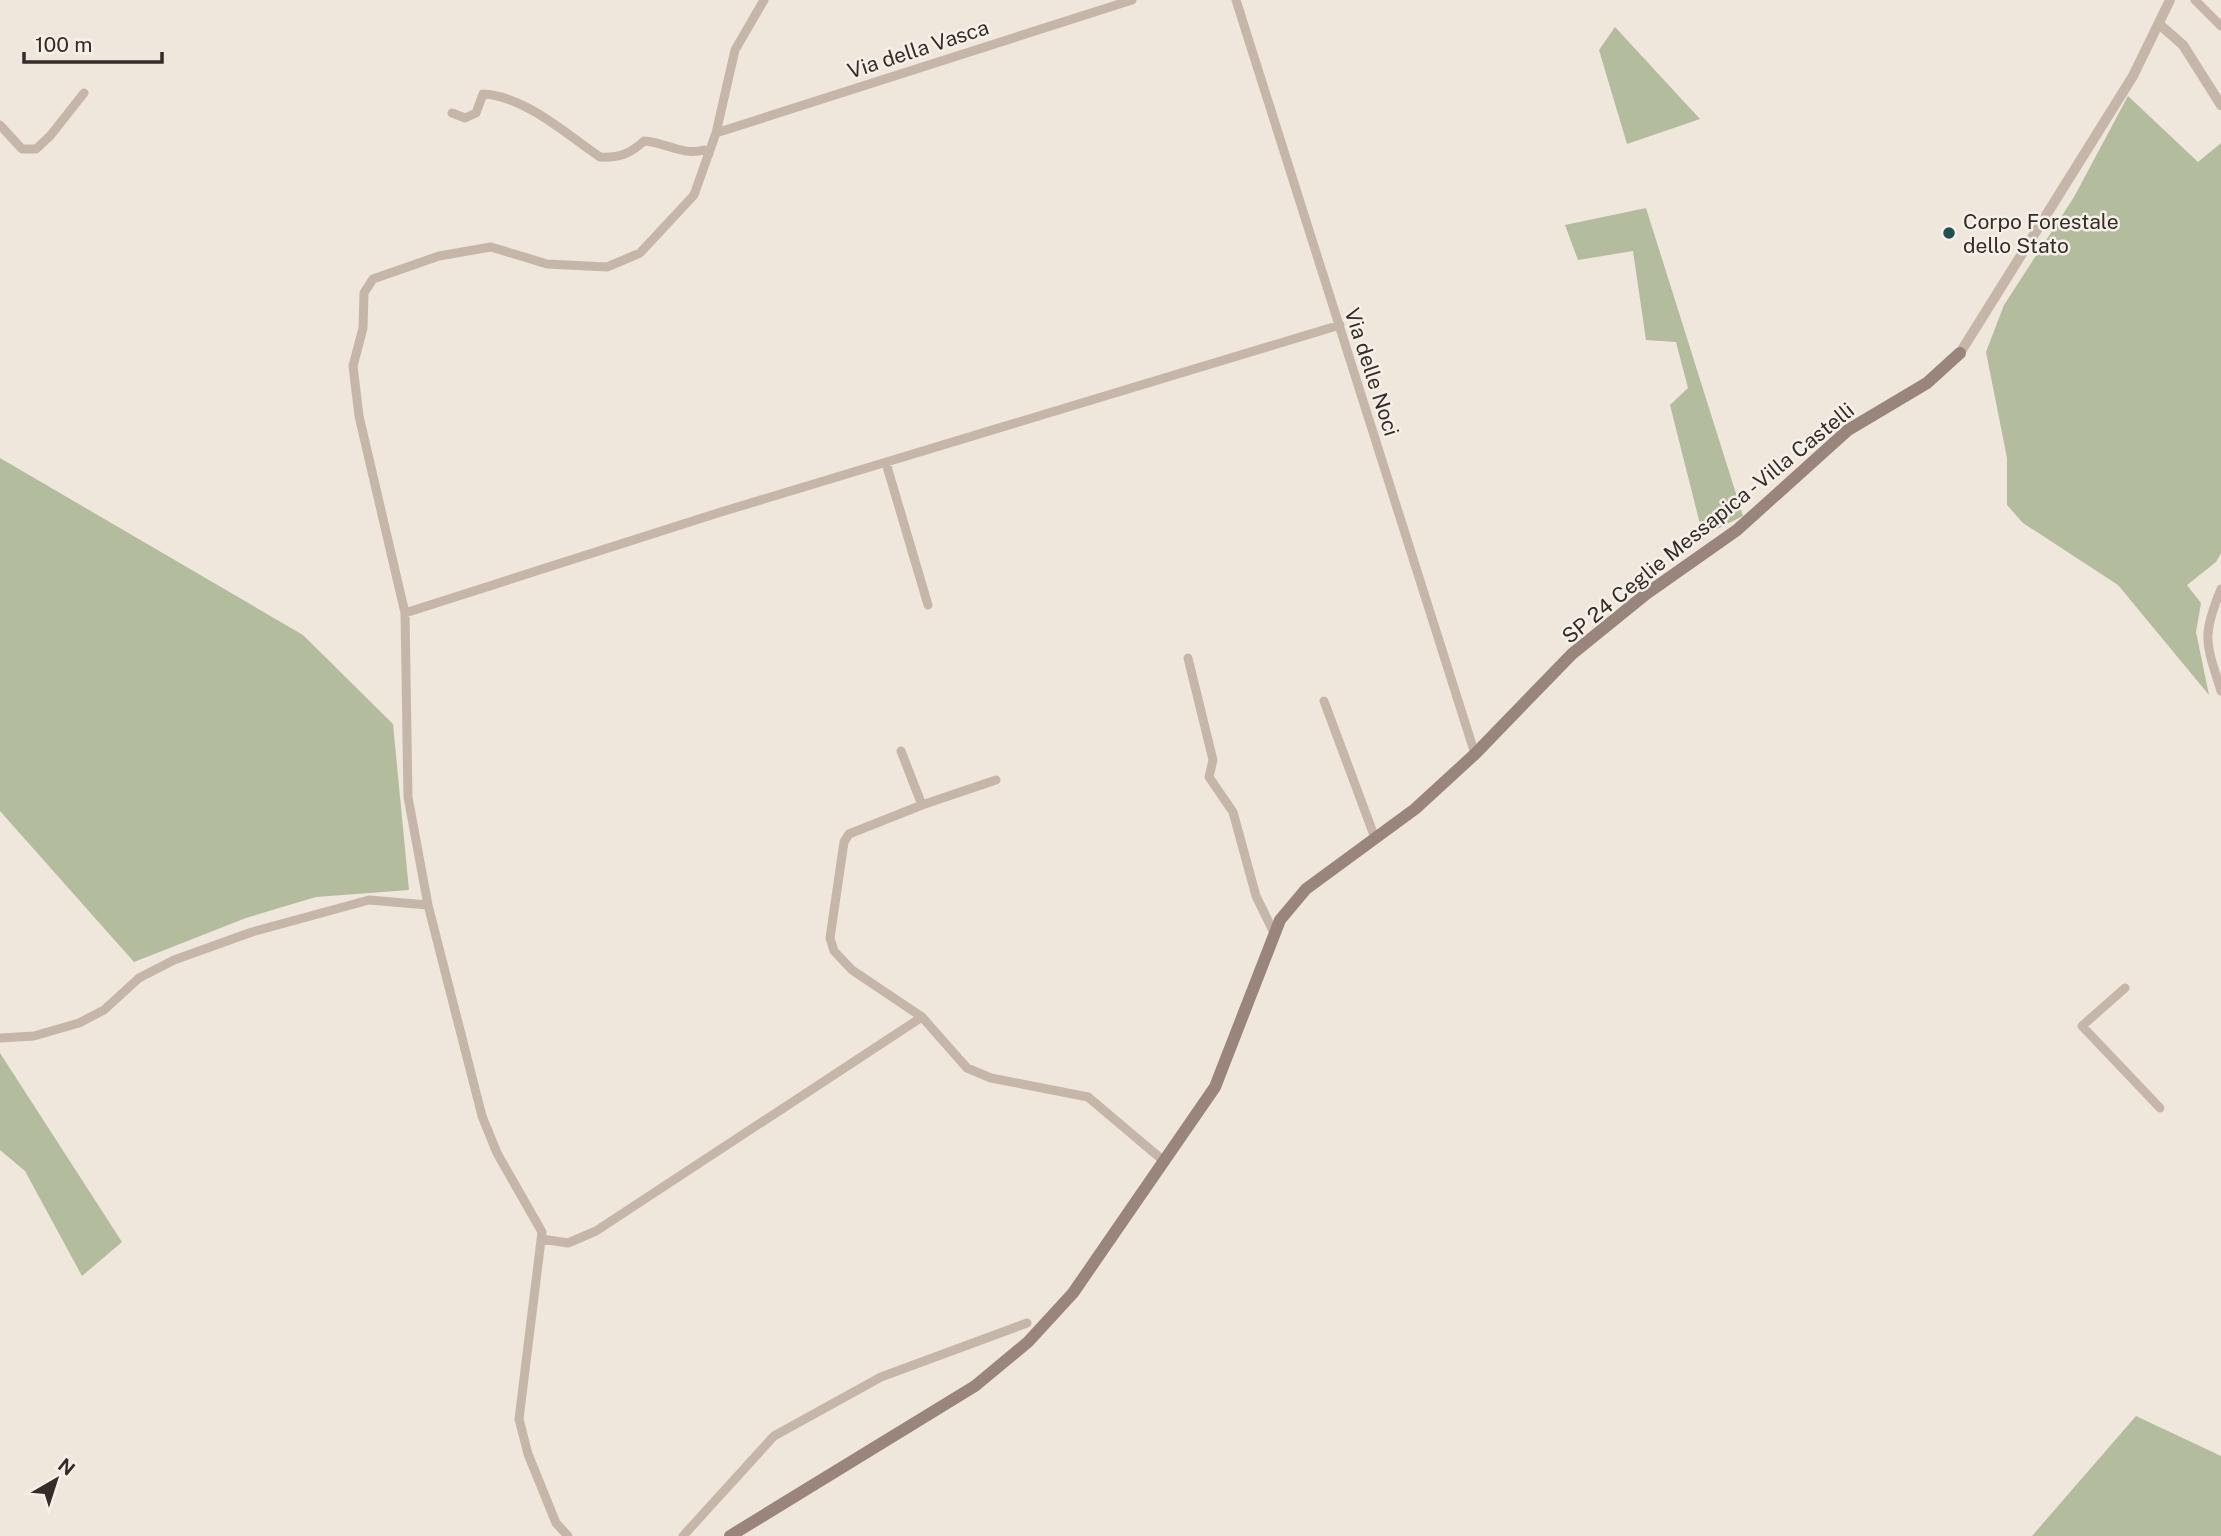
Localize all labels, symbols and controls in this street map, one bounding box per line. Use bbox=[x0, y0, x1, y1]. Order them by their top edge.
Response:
street label: Via della Vasca bbox=[844, 14, 992, 84]
scale bar bbox=[24, 21, 163, 65]
text: 100 m bbox=[35, 32, 92, 57]
place label: Corpo Forestale dello Stato bbox=[1963, 209, 2119, 258]
marker: Corpo Forestale dello Stato bbox=[1941, 225, 1957, 241]
street label: Via delle Noci bbox=[1340, 305, 1404, 439]
street label: SP 24 Ceglie Messapica - Villa Castelli bbox=[1557, 397, 1859, 649]
north arrow bbox=[21, 1445, 91, 1515]
text: N bbox=[54, 1454, 79, 1480]

